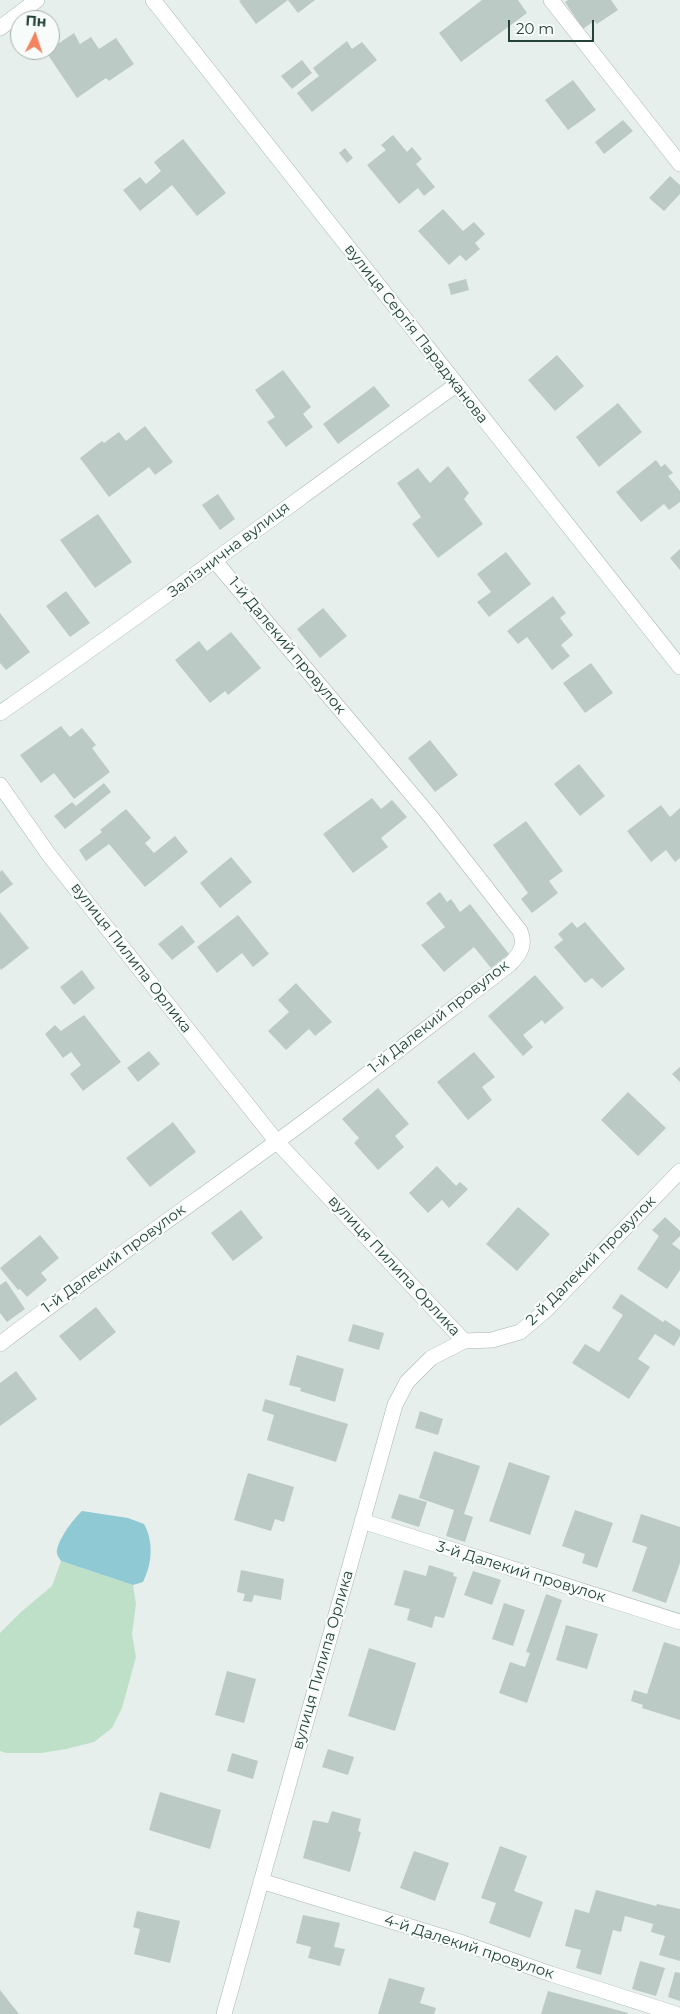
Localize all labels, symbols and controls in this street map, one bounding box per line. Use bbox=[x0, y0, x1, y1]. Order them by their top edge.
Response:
north arrow bbox=[10, 10, 60, 60]
scale bar bbox=[510, 10, 596, 42]
text: Пн bbox=[25, 11, 47, 31]
text: 20 m bbox=[516, 19, 554, 38]
street label: вулиця Сергія Параджанова bbox=[340, 241, 492, 427]
street label: Залізнична вулиця bbox=[164, 498, 294, 602]
street label: 1-й Далекий провулок bbox=[225, 574, 349, 718]
street label: вулиця Пилипа Орлика bbox=[67, 879, 195, 1037]
street label: 1-й Далекий провулок bbox=[365, 957, 513, 1077]
street label: вулиця Пилипа Орлика bbox=[324, 1192, 464, 1340]
street label: 2-й Далекий провулок bbox=[522, 1192, 660, 1330]
street label: 1-й Далекий провулок bbox=[39, 1201, 189, 1317]
street label: 3-й Далекий провулок bbox=[434, 1538, 608, 1606]
street label: вулиця Пилипа Орлика bbox=[289, 1568, 357, 1752]
street label: 4-й Далекий провулок bbox=[382, 1911, 556, 1983]

